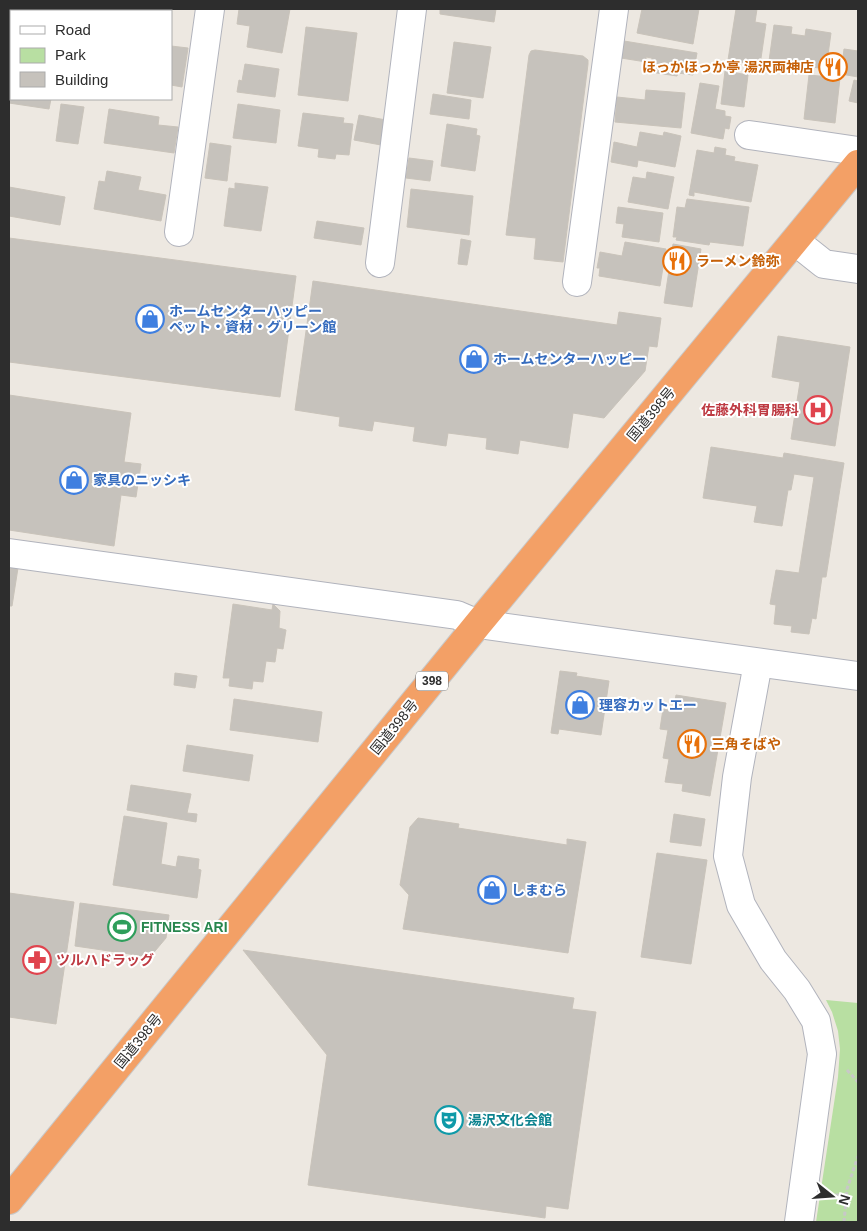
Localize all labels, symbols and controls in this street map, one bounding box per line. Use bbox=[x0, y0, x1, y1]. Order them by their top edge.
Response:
legend bbox=[10, 10, 172, 100]
text: Road bbox=[55, 21, 91, 38]
text: Park bbox=[55, 46, 86, 63]
restaurant icon: ほっかほっか亭 湯沢両神店 bbox=[818, 52, 848, 82]
place label: ほっかほっか亭 湯沢両神店 bbox=[642, 59, 814, 75]
text: Building bbox=[55, 71, 108, 88]
restaurant icon: ラーメン鈴弥 bbox=[662, 246, 692, 276]
place label: ラーメン鈴弥 bbox=[696, 253, 779, 269]
place label: ホームセンターハッピー ペット・資材・グリーン館 bbox=[169, 303, 336, 335]
shop icon: ホームセンターハッピー ペット・資材・グリーン館 bbox=[135, 304, 165, 334]
shop icon: ホームセンターハッピー bbox=[459, 344, 489, 374]
place label: ホームセンターハッピー bbox=[493, 351, 646, 367]
street label: 国道398号 bbox=[624, 384, 678, 444]
hospital icon: 佐藤外科胃腸科 bbox=[803, 395, 833, 425]
place label: 佐藤外科胃腸科 bbox=[701, 402, 799, 418]
shop icon: 家具のニッシキ bbox=[59, 465, 89, 495]
place label: 家具のニッシキ bbox=[93, 472, 191, 488]
road number: 398 bbox=[416, 671, 448, 690]
shop icon: 理容カットエー bbox=[565, 690, 595, 720]
street label: 国道398号 bbox=[367, 697, 421, 757]
place label: 理容カットエー bbox=[599, 697, 697, 713]
restaurant icon: 三角そばや bbox=[677, 729, 707, 759]
place label: 三角そばや bbox=[711, 736, 781, 752]
shop icon: しまむら bbox=[477, 875, 507, 905]
place label: しまむら bbox=[511, 882, 567, 898]
sports icon: FITNESS ARI bbox=[107, 912, 137, 942]
place label: FITNESS ARI bbox=[141, 919, 228, 935]
pharmacy icon: ツルハドラッグ bbox=[22, 945, 52, 975]
place label: ツルハドラッグ bbox=[56, 952, 154, 968]
street label: 国道398号 bbox=[111, 1011, 165, 1071]
theatre icon: 湯沢文化会館 bbox=[434, 1105, 464, 1135]
place label: 湯沢文化会館 bbox=[468, 1112, 552, 1128]
north arrow bbox=[807, 1171, 857, 1221]
text: N bbox=[835, 1193, 854, 1207]

